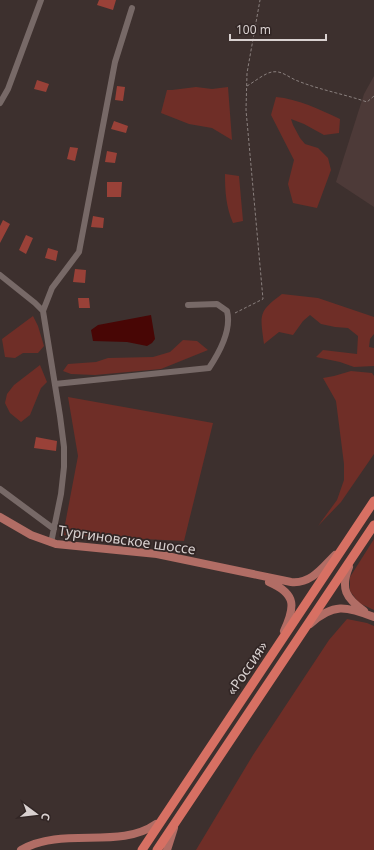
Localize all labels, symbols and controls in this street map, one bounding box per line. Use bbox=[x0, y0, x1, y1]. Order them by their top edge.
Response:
scale bar bbox=[230, 16, 326, 42]
text: 100 m bbox=[236, 21, 271, 38]
street label: Тургиновское шоссе bbox=[57, 520, 197, 559]
street label: «Россия» bbox=[222, 637, 272, 698]
north arrow bbox=[16, 794, 56, 834]
text: С bbox=[38, 811, 54, 822]

